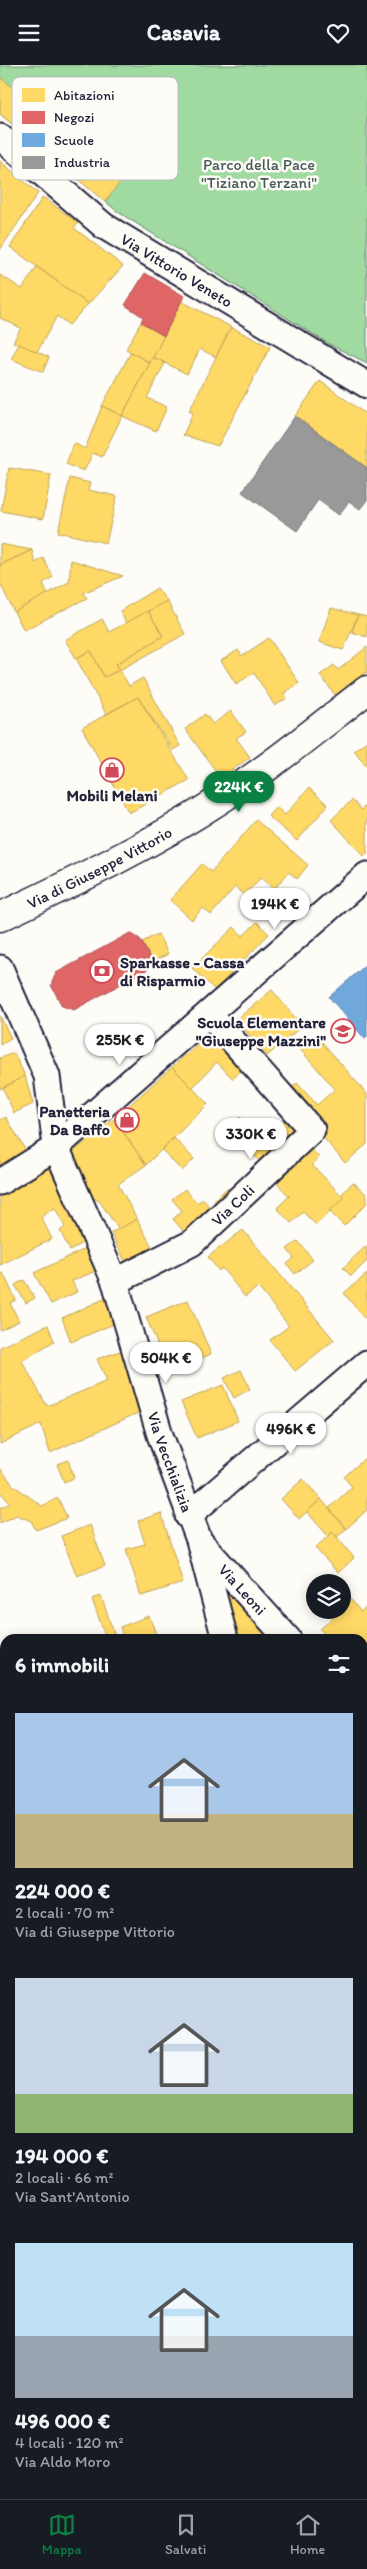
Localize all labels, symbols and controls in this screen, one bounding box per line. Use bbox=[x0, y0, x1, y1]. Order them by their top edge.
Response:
icon: menu bbox=[15, 19, 43, 47]
text: Casavia bbox=[147, 19, 220, 46]
icon: heart bbox=[324, 19, 352, 47]
legend bbox=[12, 77, 178, 180]
text: Abitazioni bbox=[54, 87, 115, 104]
text: Negozi bbox=[54, 109, 94, 126]
text: Scuole bbox=[54, 132, 94, 149]
text: Industria bbox=[54, 154, 111, 171]
park label: Parco della Pace "Tiziano Terzani" bbox=[201, 155, 317, 192]
street label: Via Vittorio Veneto bbox=[117, 229, 236, 311]
shop icon: Mobili Melani bbox=[99, 757, 125, 783]
pin: 224K € bbox=[198, 771, 280, 813]
text: 224K € bbox=[214, 777, 264, 796]
place label: Mobili Melani bbox=[66, 786, 158, 805]
street label: Via di Giuseppe Vittorio bbox=[24, 822, 175, 913]
pin: 194K € bbox=[234, 887, 316, 930]
text: 194K € bbox=[251, 894, 299, 913]
place label: Sparkasse - Cassa di Risparmio bbox=[120, 953, 244, 991]
bank icon: Sparkasse - Cassa di Risparmio bbox=[89, 958, 115, 984]
place label: Scuola Elementare "Giuseppe Mazzini" bbox=[196, 1013, 326, 1051]
school or university icon: Scuola Elementare "Giuseppe Mazzini" bbox=[330, 1018, 356, 1044]
pin: 255K € bbox=[79, 1023, 161, 1066]
text: 255K € bbox=[96, 1030, 144, 1049]
place label: Panetteria Da Baffo bbox=[39, 1102, 110, 1139]
shop icon: Panetteria Da Baffo bbox=[114, 1107, 140, 1133]
pin: 330K € bbox=[210, 1117, 292, 1160]
text: 330K € bbox=[226, 1124, 276, 1143]
street label: Via Coli bbox=[207, 1180, 258, 1230]
pin: 504K € bbox=[125, 1341, 207, 1384]
text: 504K € bbox=[141, 1348, 191, 1367]
street label: Via Vecchializia bbox=[144, 1410, 197, 1515]
pin: 496K € bbox=[250, 1413, 332, 1455]
text: 496K € bbox=[266, 1419, 316, 1438]
street label: Via Leoni bbox=[215, 1560, 270, 1619]
map controls bbox=[306, 1574, 351, 1619]
button: layers bbox=[306, 1574, 351, 1619]
icon: filters bbox=[325, 1650, 353, 1678]
text: 6 immobili bbox=[15, 1652, 109, 1677]
icon: home bbox=[139, 1745, 229, 1835]
text: 224 000 € bbox=[15, 1878, 110, 1903]
text: 2 locali · 70 m² bbox=[15, 1903, 114, 1922]
text: Via di Giuseppe Vittorio bbox=[15, 1922, 175, 1941]
icon: home bbox=[139, 2010, 229, 2100]
text: 194 000 € bbox=[15, 2143, 109, 2168]
text: 2 locali · 66 m² bbox=[15, 2168, 114, 2187]
text: Via Sant'Antonio bbox=[15, 2187, 130, 2206]
icon: home bbox=[139, 2275, 229, 2365]
text: 496 000 € bbox=[15, 2408, 110, 2433]
text: 4 locali · 120 m² bbox=[15, 2433, 123, 2452]
text: Via Aldo Moro bbox=[15, 2452, 110, 2471]
tab: Mappa bbox=[42, 2511, 81, 2558]
tab: Salvati bbox=[165, 2511, 206, 2558]
tab: Home bbox=[290, 2511, 325, 2558]

